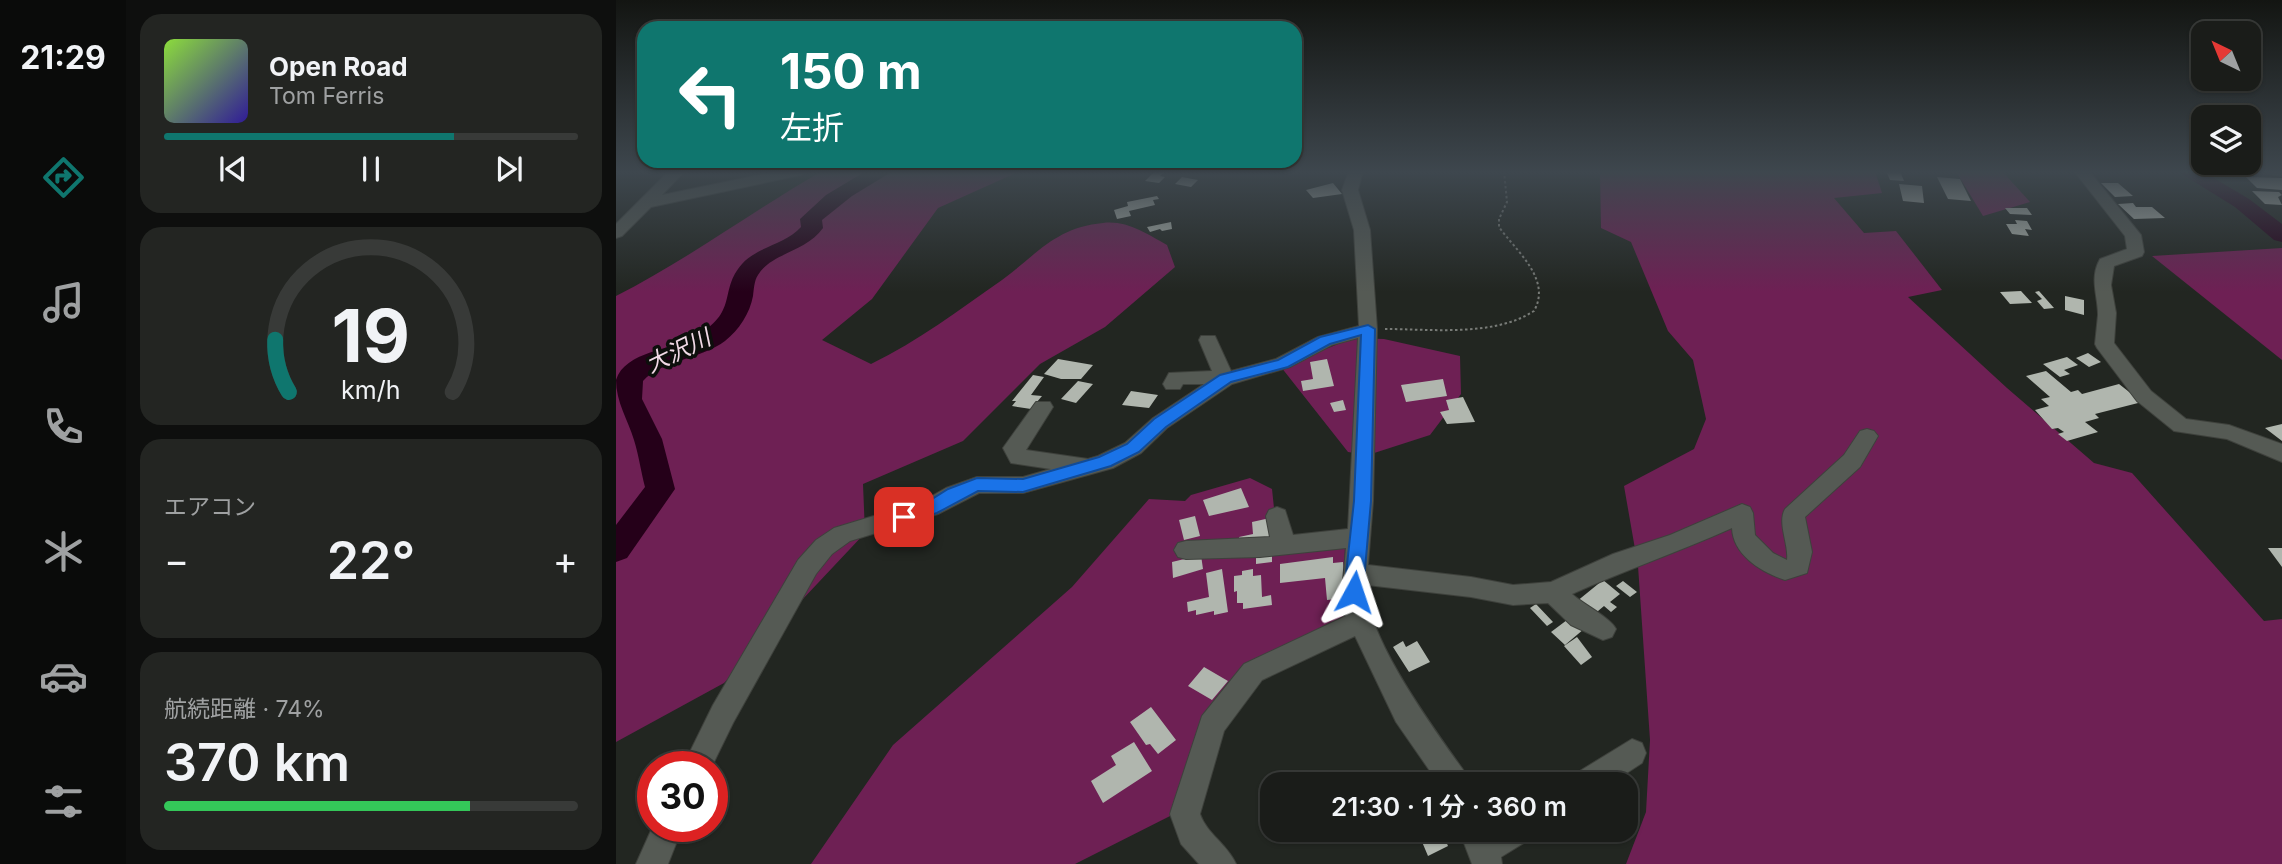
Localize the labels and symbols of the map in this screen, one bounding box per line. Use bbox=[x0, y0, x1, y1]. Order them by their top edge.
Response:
north arrow bbox=[2191, 21, 2261, 91]
water label: 大沢川 bbox=[641, 322, 718, 379]
pin bbox=[874, 487, 934, 547]
position arrow bbox=[1317, 555, 1391, 629]
speed limit sign: 30 bbox=[637, 751, 728, 842]

